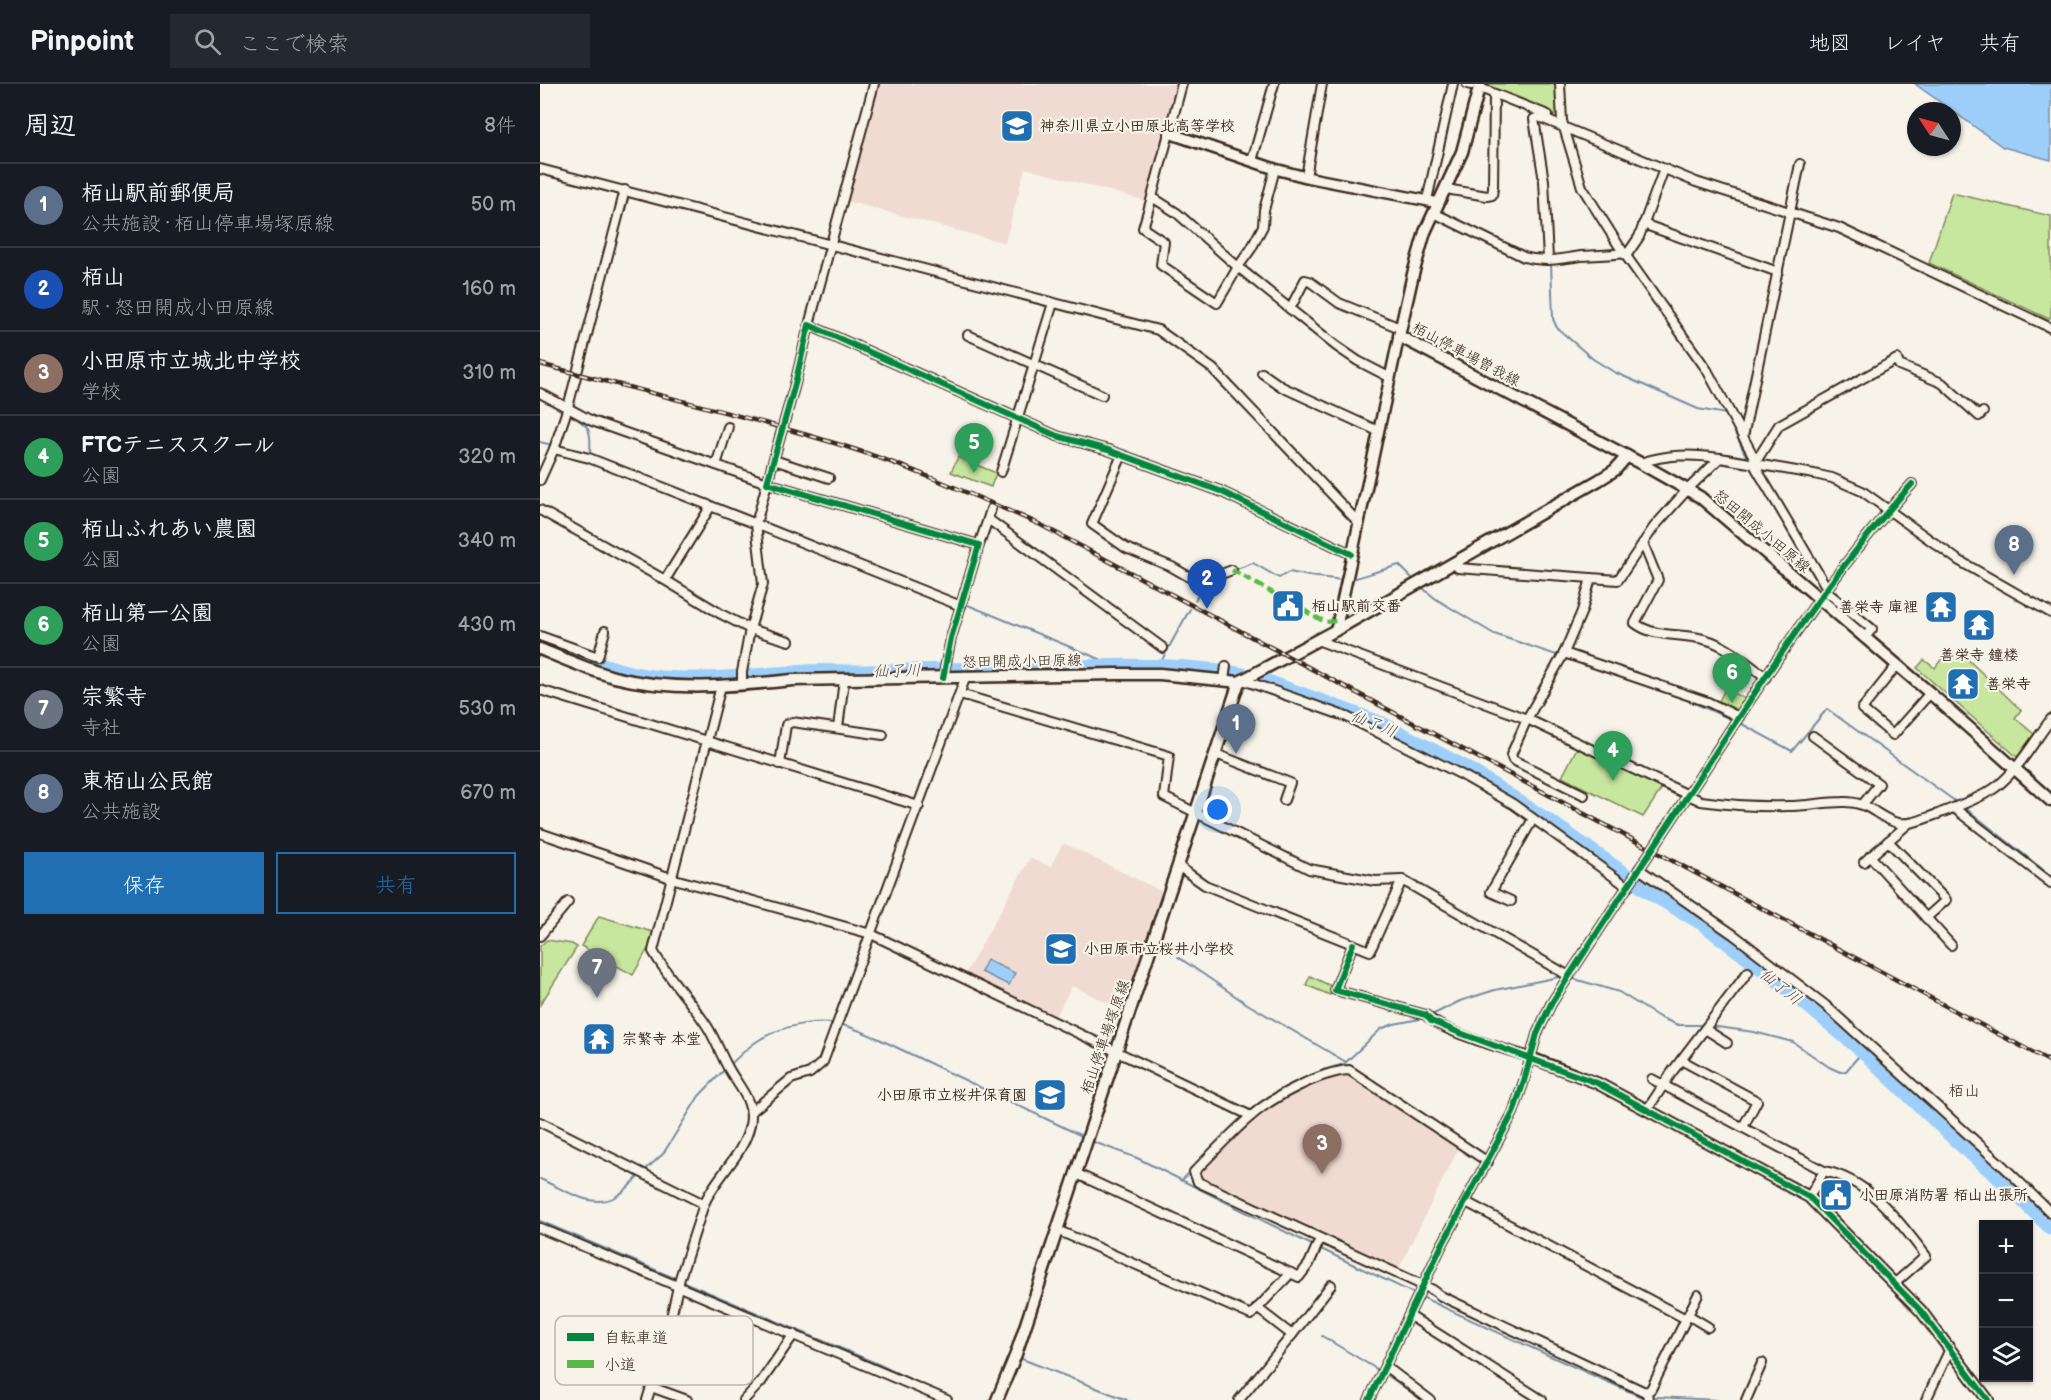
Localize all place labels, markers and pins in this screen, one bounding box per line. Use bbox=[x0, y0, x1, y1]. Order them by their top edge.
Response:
school or university icon: 神奈川県立小田原北高等学校 bbox=[999, 108, 1035, 144]
place label: 神奈川県立小田原北高等学校 bbox=[1040, 117, 1235, 136]
pin: 5 bbox=[954, 424, 994, 473]
pin: 8 bbox=[1994, 526, 2034, 575]
pin: 2 bbox=[1188, 560, 1226, 609]
public building icon: 栢山駅前交番 bbox=[1270, 588, 1306, 624]
temple icon: 善栄寺 庫裡 bbox=[1923, 589, 1959, 625]
place label: 栢山駅前交番 bbox=[1311, 597, 1401, 616]
place label: 善栄寺 庫裡 bbox=[1839, 598, 1918, 617]
temple icon: 善栄寺 鐘楼 bbox=[1961, 607, 1997, 643]
place label: 善栄寺 鐘楼 bbox=[1939, 646, 2019, 665]
pin: 6 bbox=[1712, 654, 1752, 703]
temple icon: 善栄寺 bbox=[1945, 666, 1981, 702]
place label: 善栄寺 bbox=[1986, 675, 2031, 694]
pin: 1 bbox=[1216, 704, 1256, 754]
pin: 4 bbox=[1594, 732, 1632, 781]
school or university icon: 小田原市立桜井小学校 bbox=[1043, 931, 1079, 967]
place label: 小田原市立桜井小学校 bbox=[1084, 940, 1234, 959]
pin: 7 bbox=[578, 948, 616, 998]
temple icon: 宗繁寺 本堂 bbox=[581, 1021, 617, 1057]
place label: 宗繁寺 本堂 bbox=[622, 1030, 701, 1049]
school or university icon: 小田原市立桜井保育園 bbox=[1032, 1077, 1068, 1113]
place label: 小田原市立桜井保育園 bbox=[877, 1086, 1027, 1105]
pin: 3 bbox=[1302, 1124, 1342, 1174]
public building icon: 小田原消防署 栢山出張所 bbox=[1818, 1177, 1854, 1213]
place label: 小田原消防署 栢山出張所 bbox=[1859, 1186, 2028, 1205]

